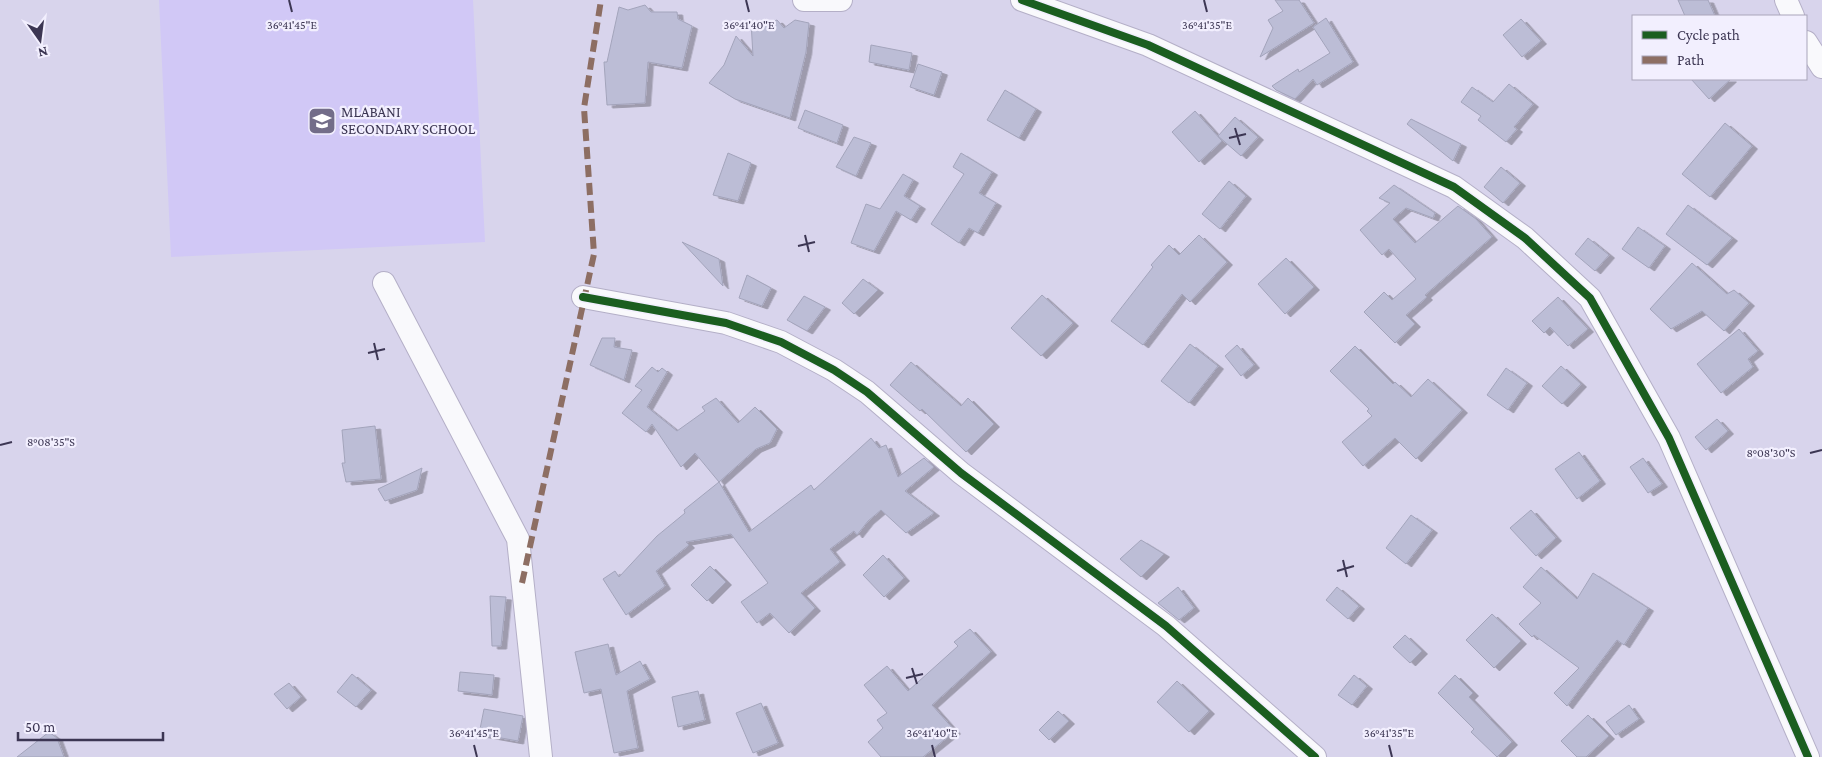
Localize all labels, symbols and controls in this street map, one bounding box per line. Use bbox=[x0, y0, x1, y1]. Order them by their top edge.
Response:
north arrow bbox=[15, 15, 65, 65]
legend bbox=[1632, 15, 1807, 80]
text: 36°41'45"E bbox=[267, 18, 317, 32]
text: 36°41'40"E bbox=[724, 18, 775, 32]
text: 36°41'35"E bbox=[1182, 18, 1232, 32]
text: Cycle path bbox=[1677, 27, 1740, 44]
text: N bbox=[36, 44, 50, 62]
text: Path bbox=[1677, 52, 1704, 68]
place label: MLABANI SECONDARY SCHOOL bbox=[341, 104, 476, 137]
school or university icon: MLABANI SECONDARY SCHOOL bbox=[307, 106, 337, 136]
text: 8°08'35"S bbox=[27, 435, 75, 449]
text: 8°08'30"S bbox=[1747, 446, 1796, 460]
scale bar bbox=[18, 710, 162, 742]
text: 50 m bbox=[25, 719, 55, 735]
text: 36°41'45"E bbox=[449, 726, 499, 740]
text: 36°41'40"E bbox=[907, 726, 958, 740]
text: 36°41'35"E bbox=[1364, 726, 1414, 740]

